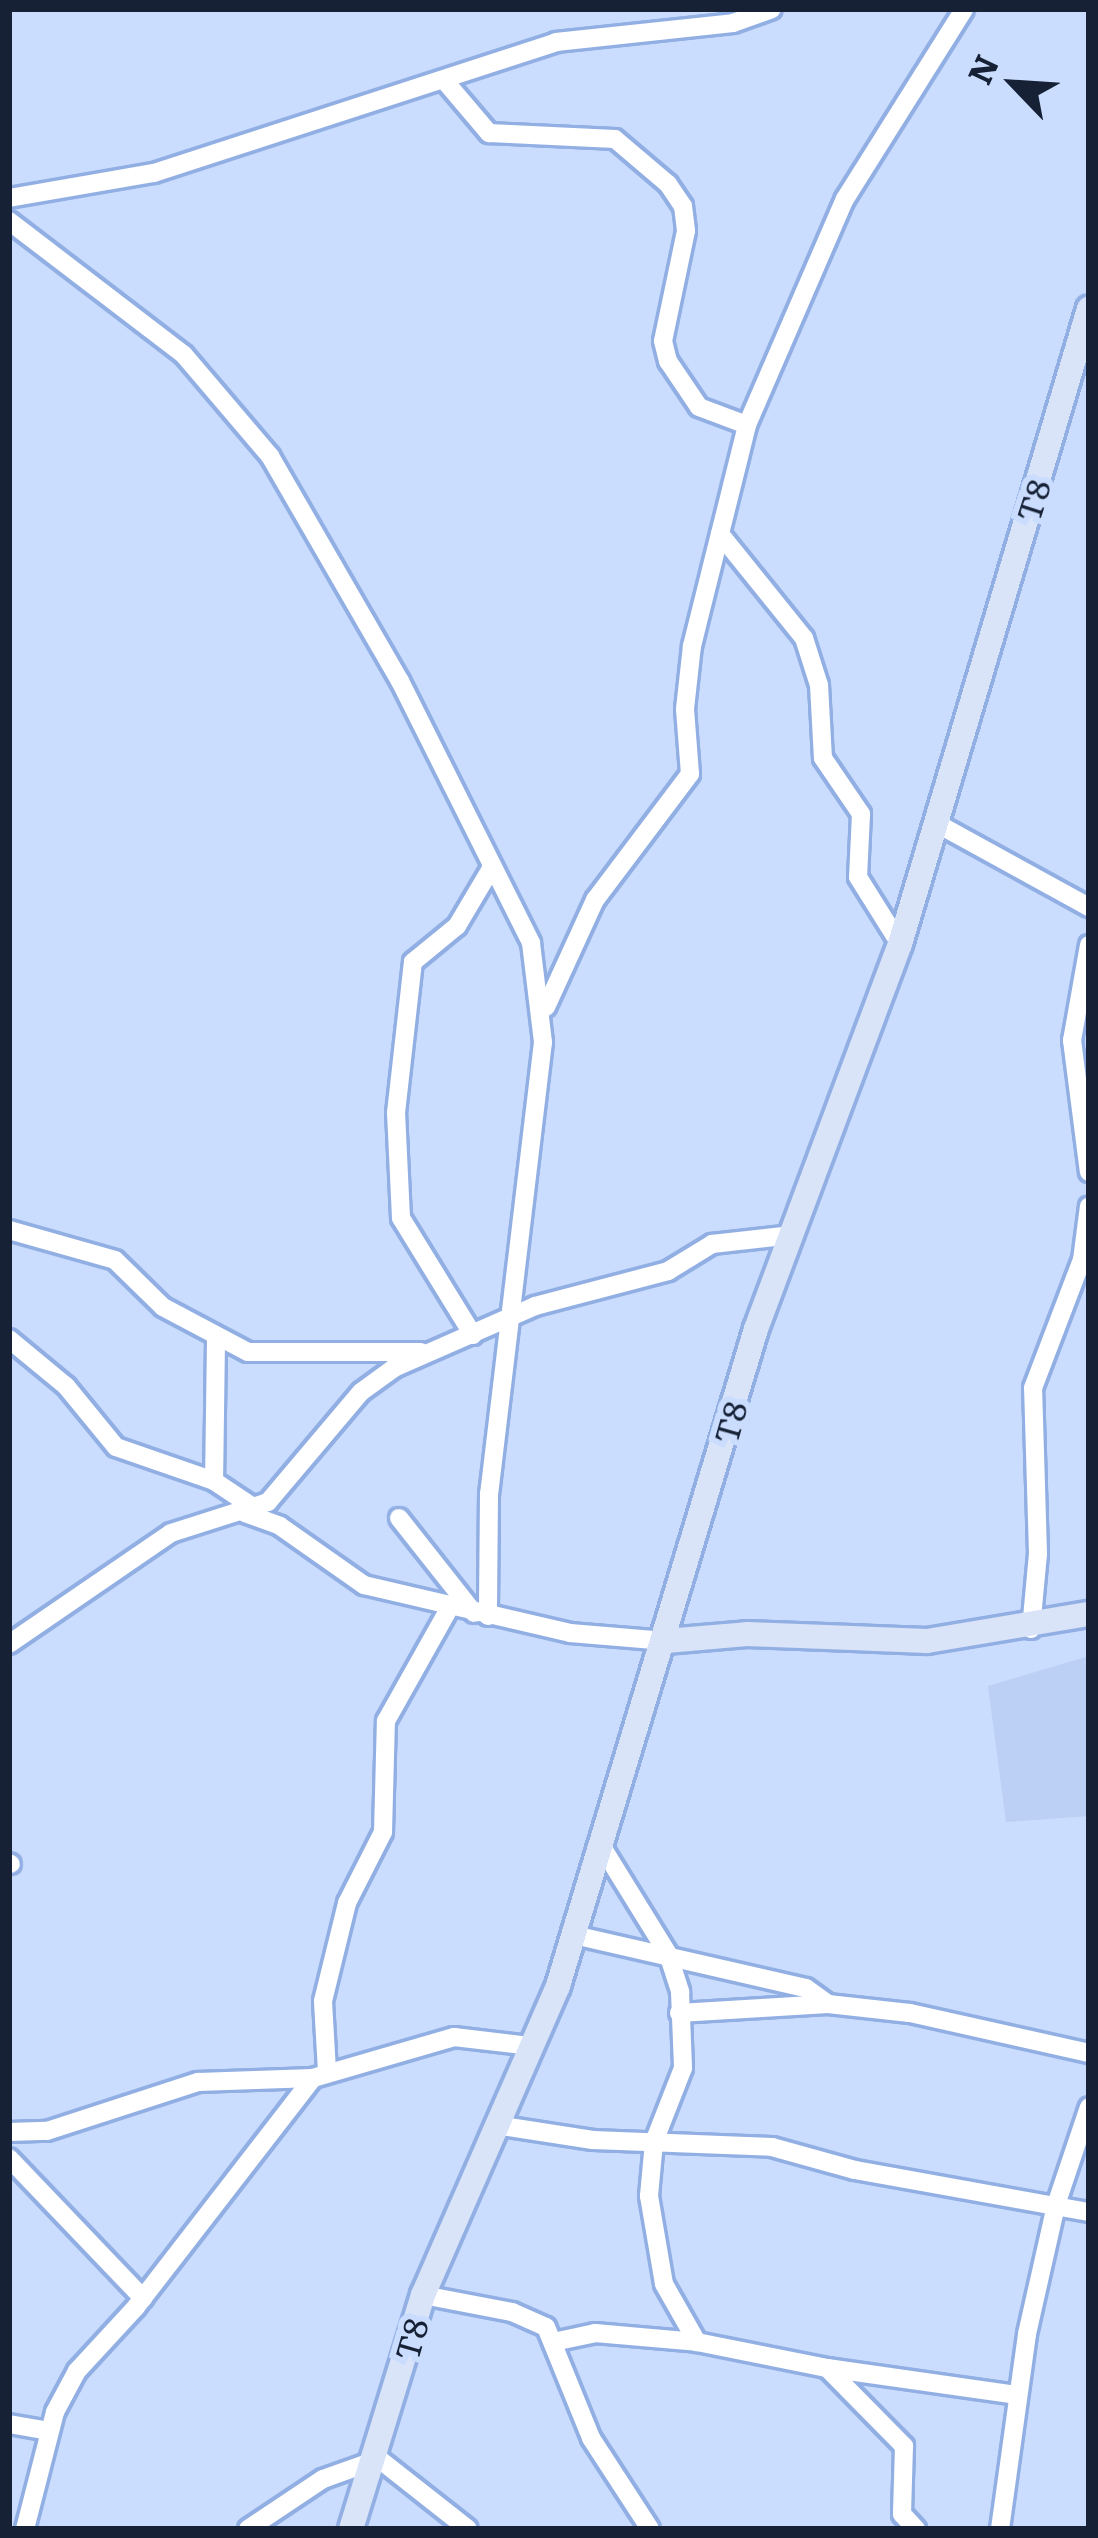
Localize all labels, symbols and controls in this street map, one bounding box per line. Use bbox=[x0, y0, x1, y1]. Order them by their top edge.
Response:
north arrow bbox=[954, 24, 1074, 144]
text: N bbox=[953, 46, 1009, 91]
street label: T8 bbox=[1007, 474, 1057, 526]
street label: T8 bbox=[704, 1396, 754, 1448]
street label: T8 bbox=[385, 2313, 435, 2365]

